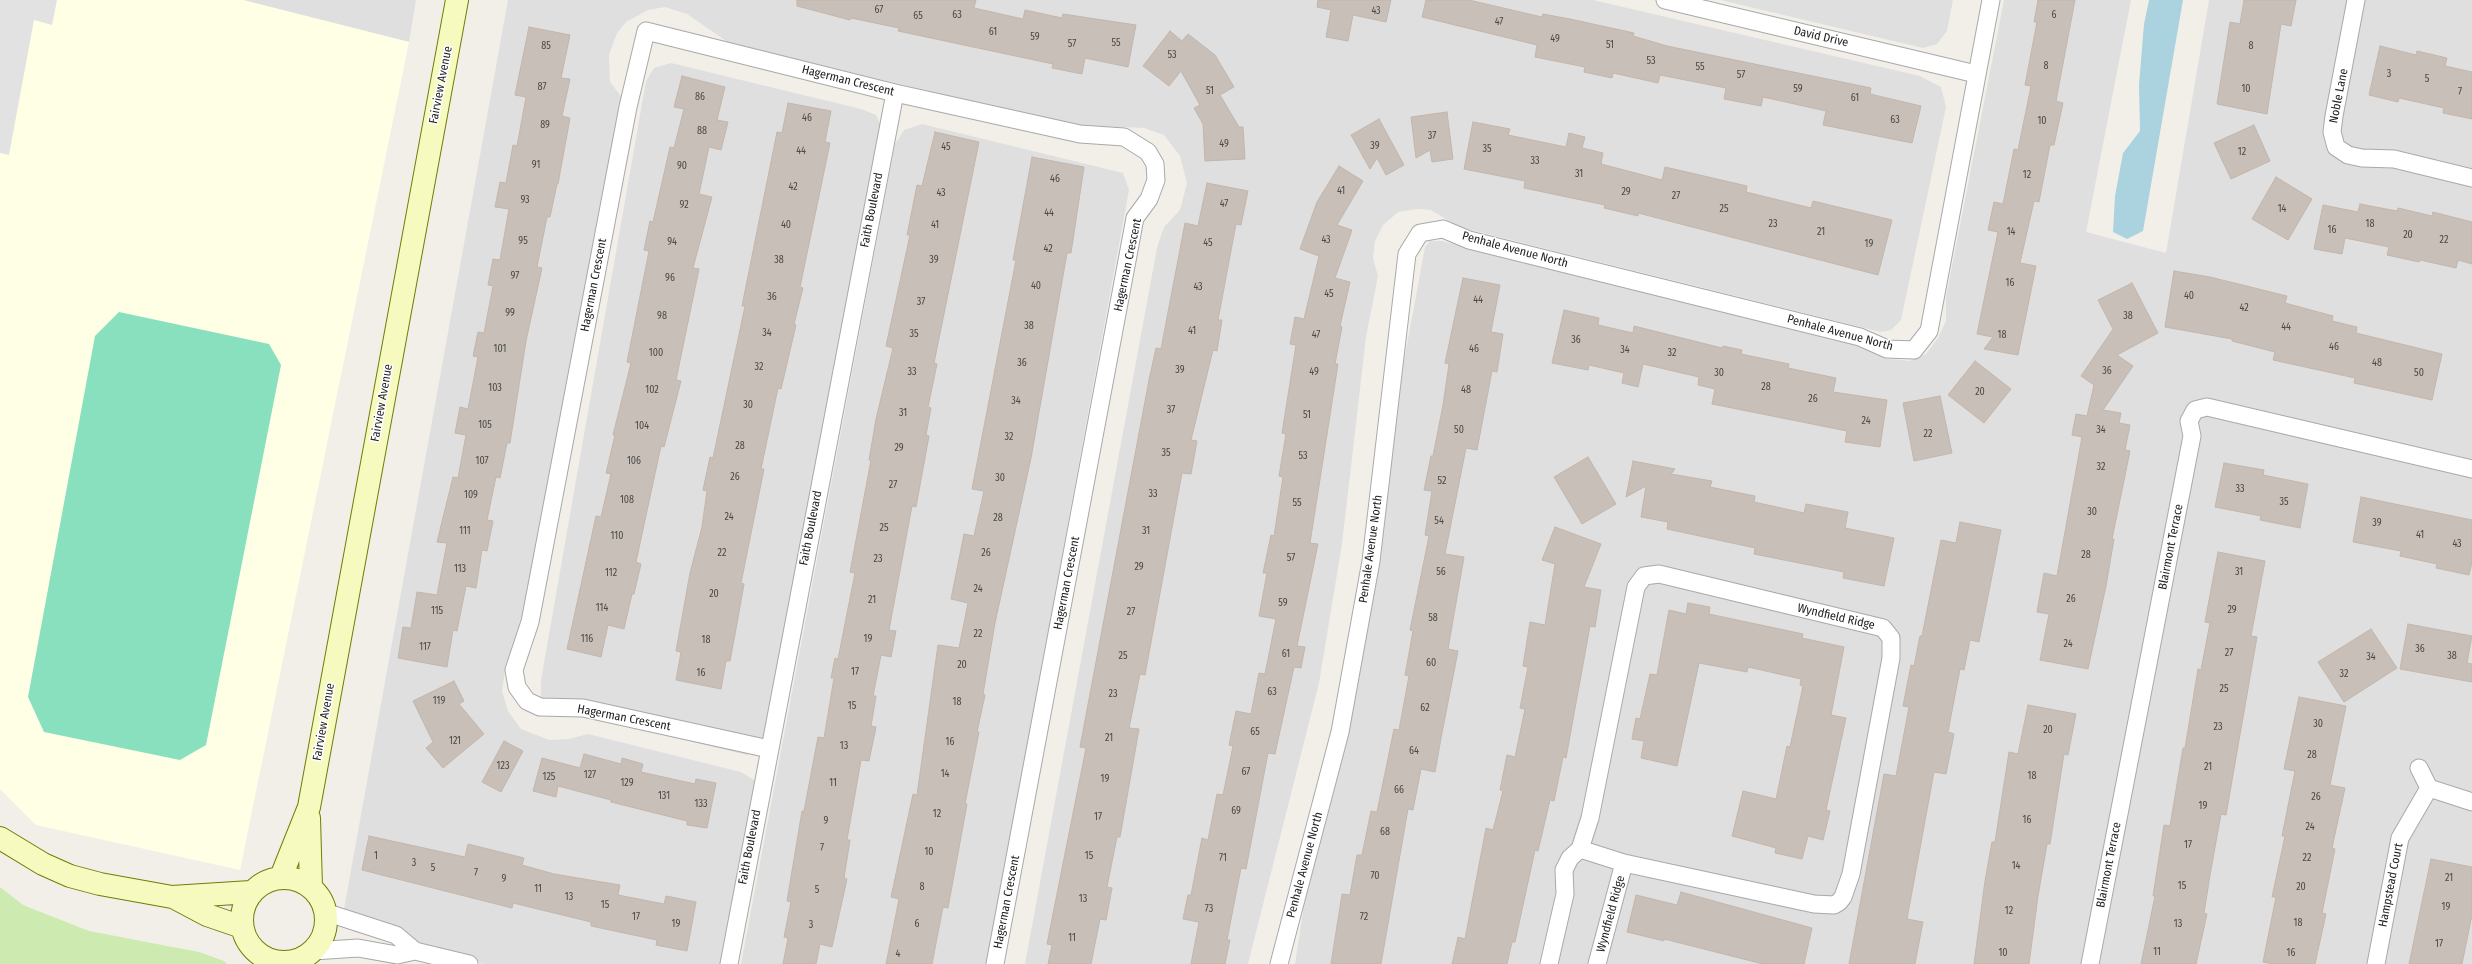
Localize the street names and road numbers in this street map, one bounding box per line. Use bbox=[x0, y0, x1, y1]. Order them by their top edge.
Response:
street label: David Drive bbox=[1792, 24, 1850, 50]
street label: Fairview Avenue bbox=[426, 45, 456, 125]
street label: Hagerman Crescent bbox=[800, 63, 896, 99]
street label: Noble Lane bbox=[2327, 68, 2351, 124]
street label: Faith Boulevard bbox=[858, 171, 886, 249]
street label: Hagerman Crescent bbox=[1111, 217, 1145, 313]
street label: Penhale Avenue North bbox=[1460, 229, 1570, 271]
street label: Hagerman Crescent bbox=[578, 237, 610, 333]
street label: Penhale Avenue North bbox=[1785, 312, 1895, 354]
street label: Fairview Avenue bbox=[368, 363, 396, 443]
street label: Faith Boulevard bbox=[797, 489, 825, 567]
street label: Penhale Avenue North bbox=[1356, 494, 1386, 604]
street label: Blairmont Terrace bbox=[2156, 503, 2186, 591]
street label: Hagerman Crescent bbox=[1051, 535, 1083, 631]
street label: Wyndfield Ridge bbox=[1796, 601, 1876, 633]
street label: Fairview Avenue bbox=[310, 682, 338, 762]
street label: Hagerman Crescent bbox=[576, 702, 672, 734]
street label: Faith Boulevard bbox=[736, 808, 764, 886]
street label: Penhale Avenue North bbox=[1284, 810, 1326, 920]
street label: Blairmont Terrace bbox=[2094, 821, 2124, 909]
street label: Hampstead Court bbox=[2376, 842, 2406, 928]
street label: Hagerman Crescent bbox=[991, 854, 1023, 950]
street label: Wyndfield Ridge bbox=[1594, 874, 1628, 954]

